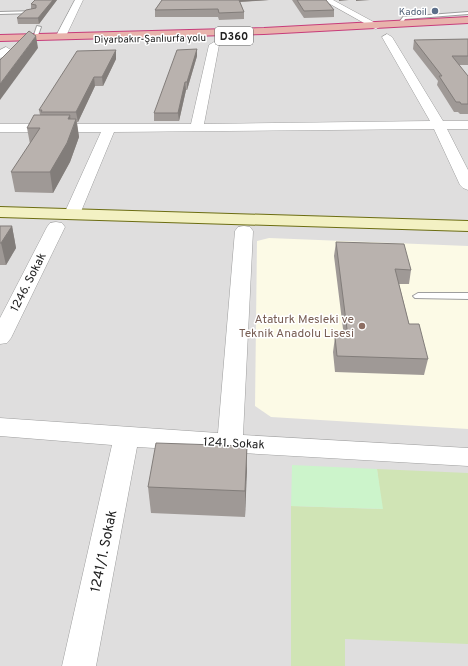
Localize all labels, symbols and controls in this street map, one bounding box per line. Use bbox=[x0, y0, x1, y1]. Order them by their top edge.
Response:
place label: Kadoil bbox=[399, 6, 427, 19]
marker: Kadoil bbox=[430, 6, 440, 16]
road number: D360 bbox=[215, 27, 253, 45]
street label: Diyarbakır-Şanlıurfa yolu bbox=[94, 32, 206, 47]
street label: 1246. Sokak bbox=[7, 250, 51, 315]
place label: Ataturk Mesleki ve Teknik Anadolu Lisesi bbox=[239, 312, 354, 342]
marker: Ataturk Mesleki ve Teknik Anadolu Lisesi bbox=[357, 321, 367, 331]
street label: 1241. Sokak bbox=[203, 434, 265, 454]
street label: 1241/1. Sokak bbox=[87, 509, 121, 594]

